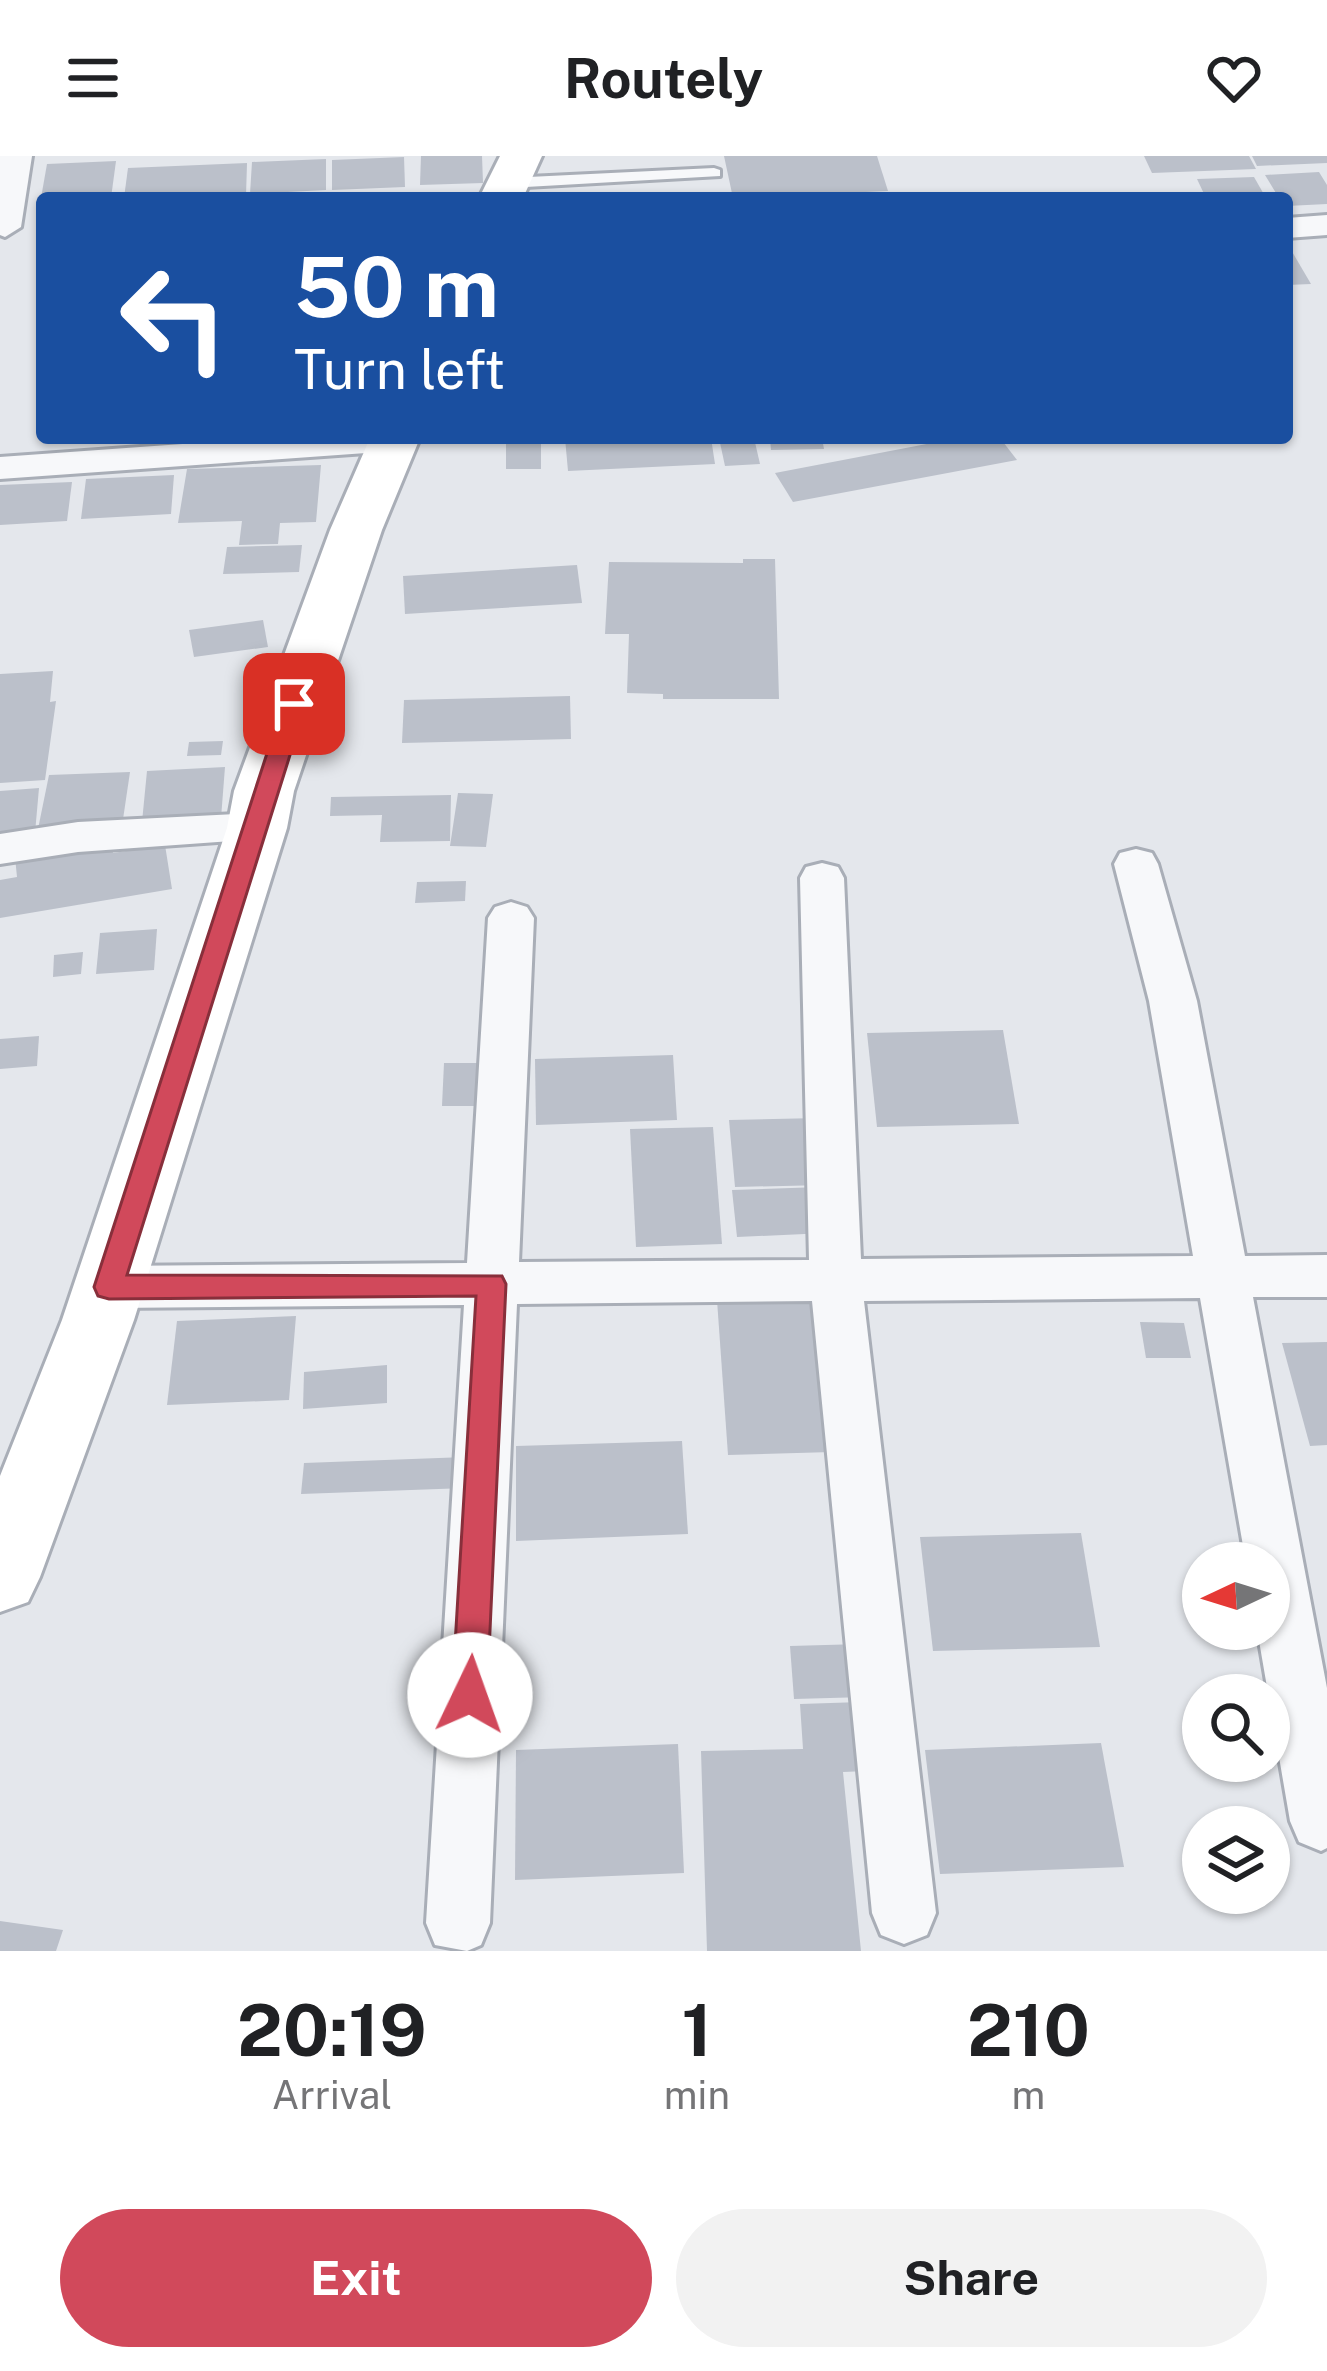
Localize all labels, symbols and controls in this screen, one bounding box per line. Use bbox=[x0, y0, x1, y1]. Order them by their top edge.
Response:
icon: menu bbox=[60, 45, 126, 111]
icon: heart bbox=[1201, 45, 1267, 111]
text: Routely bbox=[564, 47, 763, 110]
text: 50 m bbox=[294, 237, 499, 336]
icon: left bbox=[96, 240, 252, 396]
text: Turn left bbox=[294, 338, 505, 401]
pin bbox=[243, 653, 345, 755]
icon: arrive bbox=[261, 671, 327, 737]
north arrow bbox=[1182, 1542, 1290, 1650]
map controls bbox=[1182, 1542, 1290, 1914]
position arrow bbox=[407, 1632, 533, 1758]
button: search bbox=[1182, 1674, 1290, 1782]
button: layers bbox=[1182, 1806, 1290, 1914]
text: 20:19 bbox=[237, 1988, 427, 2072]
text: 1 bbox=[681, 1988, 712, 2072]
text: 210 bbox=[967, 1988, 1090, 2072]
text: Arrival bbox=[272, 2072, 392, 2118]
text: min bbox=[664, 2072, 730, 2118]
text: m bbox=[1012, 2072, 1045, 2118]
button: Exit bbox=[60, 2209, 652, 2347]
button: Share bbox=[676, 2209, 1267, 2347]

